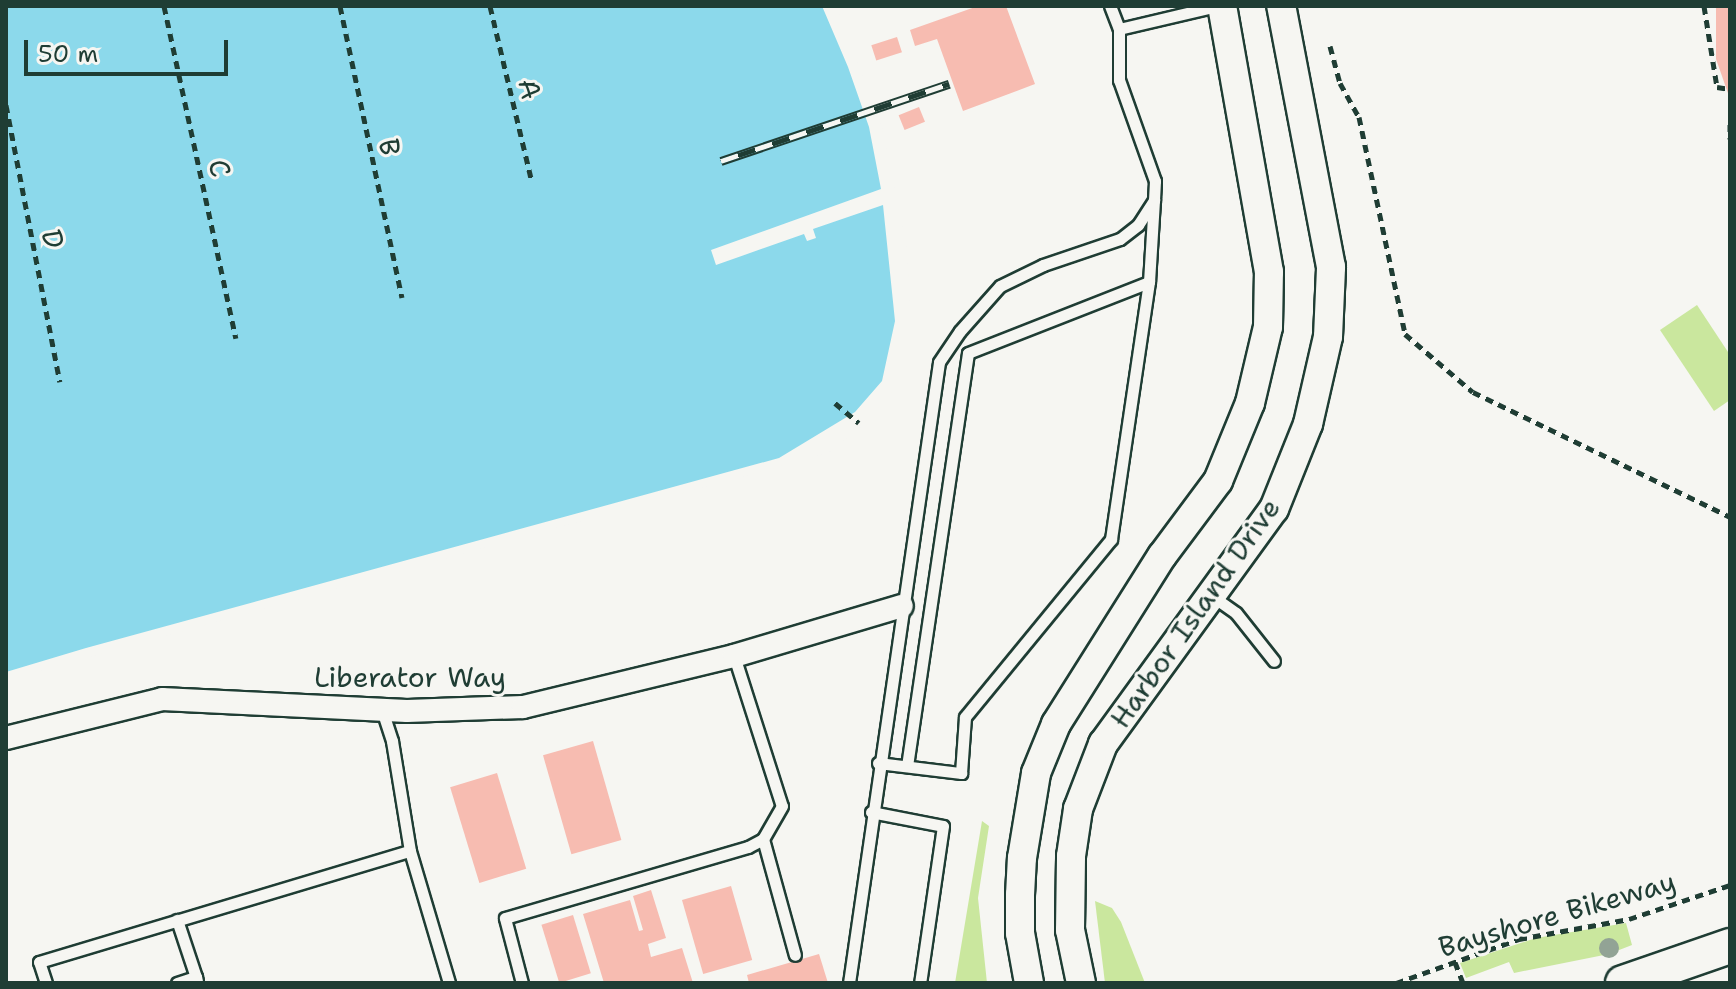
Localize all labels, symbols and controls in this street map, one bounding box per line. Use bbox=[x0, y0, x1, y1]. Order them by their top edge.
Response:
scale bar bbox=[28, 24, 232, 74]
text: 50 m bbox=[38, 38, 98, 70]
street label: A bbox=[511, 75, 549, 103]
street label: B bbox=[372, 135, 408, 159]
street label: C bbox=[202, 156, 238, 180]
street label: D bbox=[35, 227, 71, 251]
street label: Harbor Island Drive bbox=[1103, 492, 1287, 734]
street label: Liberator Way bbox=[314, 660, 506, 694]
street label: Bayshore Bikeway bbox=[1435, 864, 1679, 964]

